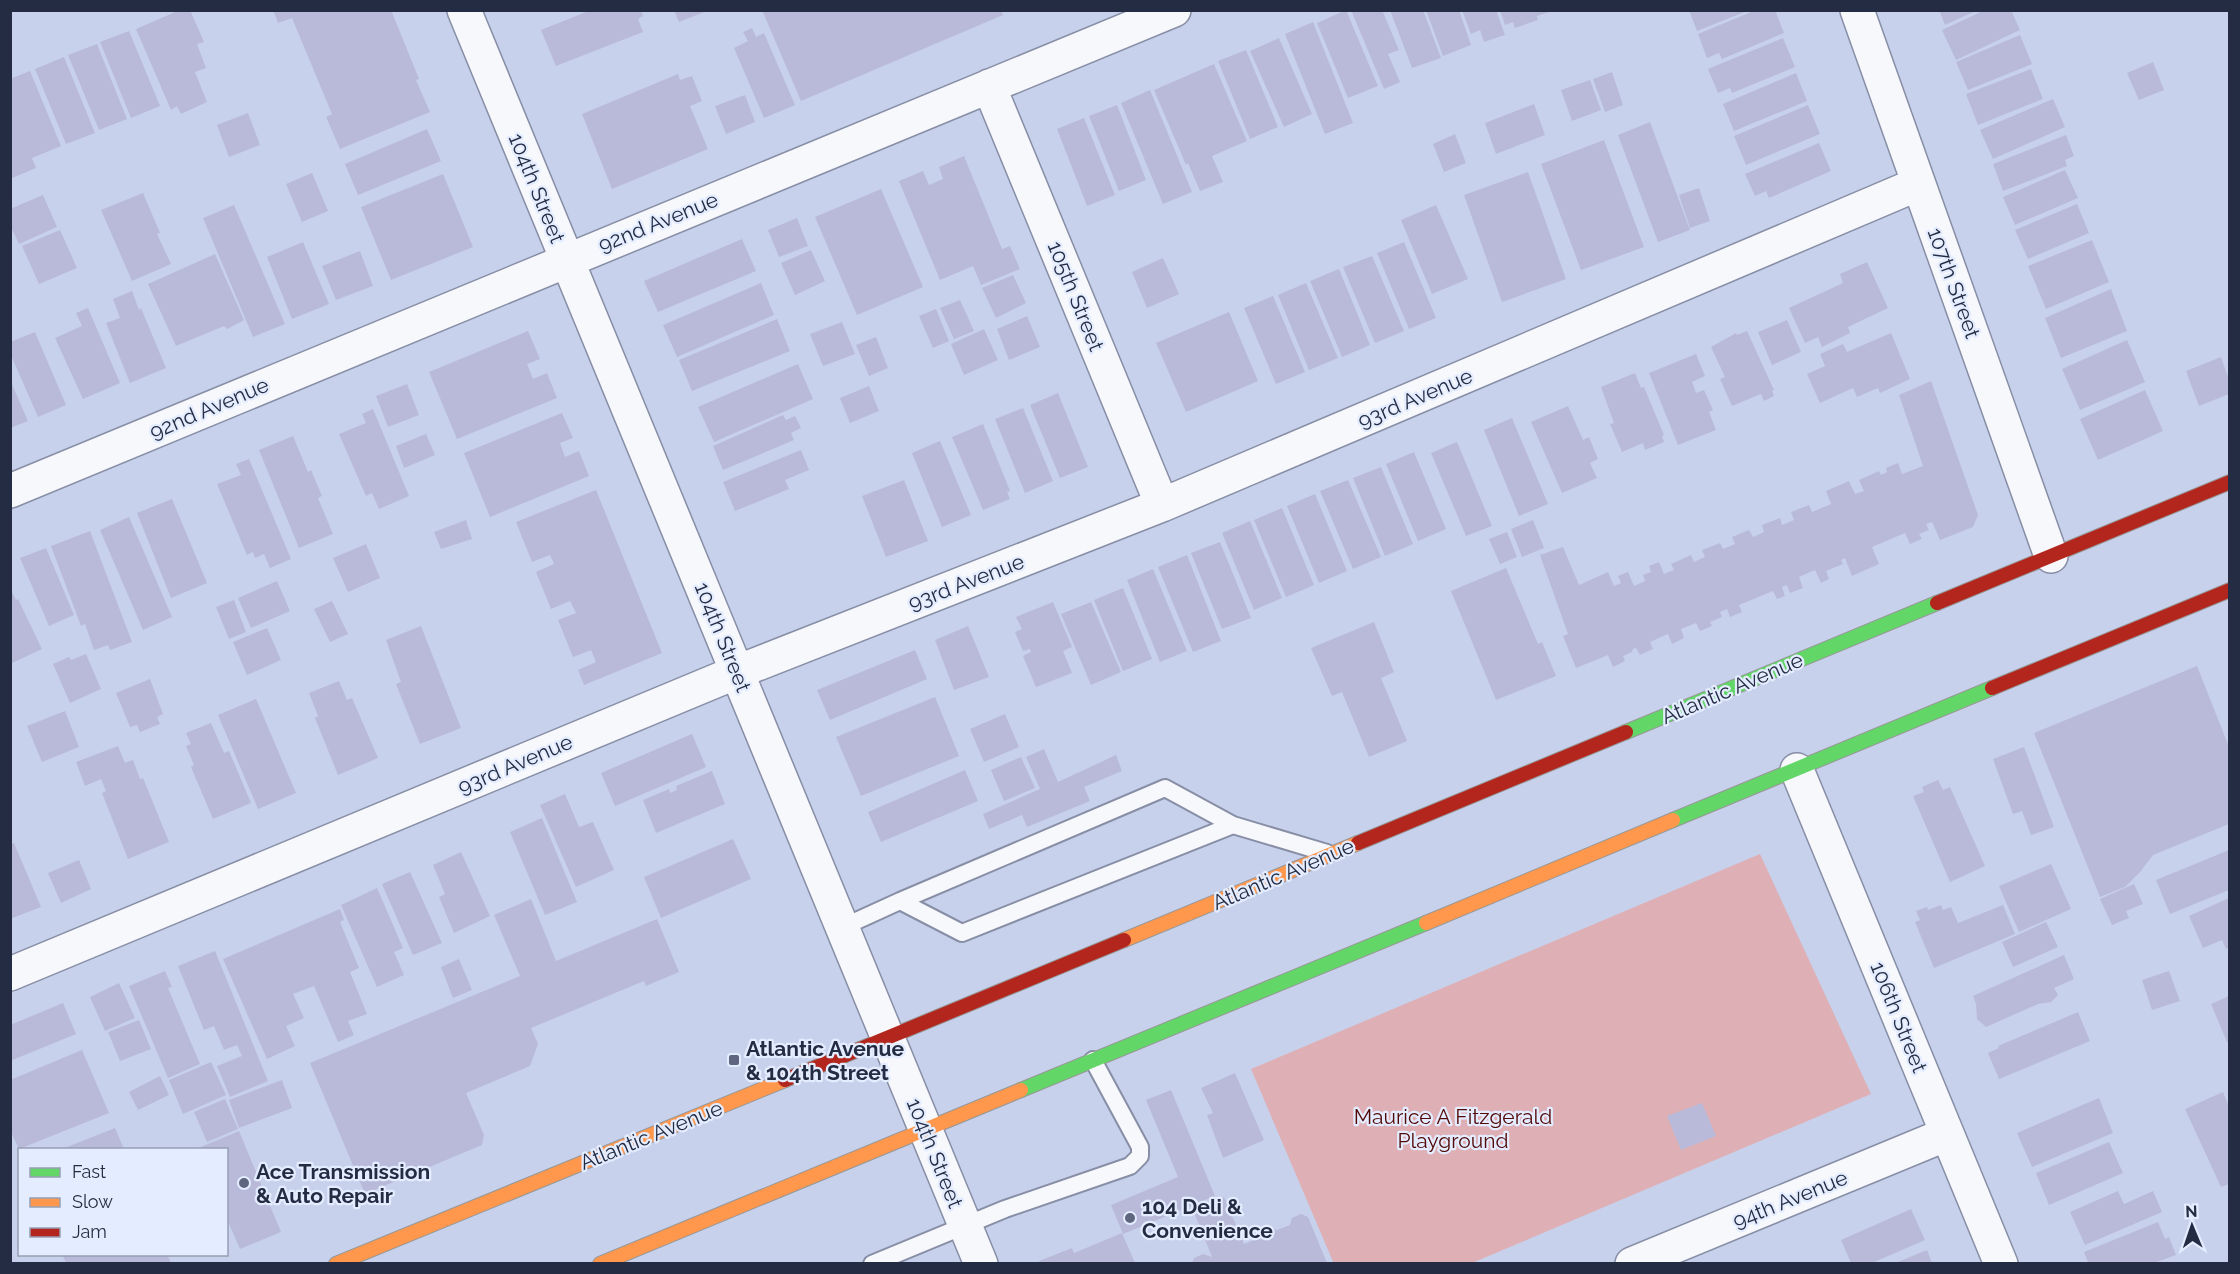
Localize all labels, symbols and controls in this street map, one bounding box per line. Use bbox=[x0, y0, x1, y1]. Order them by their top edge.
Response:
street label: 104th Street bbox=[504, 129, 570, 247]
street label: 92nd Avenue bbox=[594, 187, 722, 257]
street label: 107th Street bbox=[1922, 224, 1986, 342]
street label: 105th Street bbox=[1043, 237, 1109, 355]
street label: 93rd Avenue bbox=[1354, 363, 1476, 433]
street label: 92nd Avenue bbox=[146, 372, 272, 444]
street label: 93rd Avenue bbox=[905, 548, 1027, 616]
street label: 104th Street bbox=[690, 578, 756, 696]
street label: Atlantic Avenue bbox=[1657, 647, 1807, 729]
street label: 93rd Avenue bbox=[454, 729, 576, 799]
street label: Atlantic Avenue bbox=[1208, 833, 1358, 915]
street label: 106th Street bbox=[1865, 958, 1933, 1076]
place label: Atlantic Avenue & 104th Street bbox=[746, 1036, 904, 1085]
marker: Atlantic Avenue & 104th Street bbox=[727, 1053, 741, 1067]
street label: 104th Street bbox=[902, 1094, 968, 1212]
street label: Atlantic Avenue bbox=[576, 1095, 726, 1175]
park label: Maurice A Fitzgerald Playground bbox=[1354, 1104, 1552, 1153]
legend bbox=[18, 1148, 228, 1256]
place label: Ace Transmission & Auto Repair bbox=[256, 1159, 430, 1208]
text: Fast bbox=[72, 1161, 106, 1182]
street label: 94th Avenue bbox=[1729, 1165, 1851, 1233]
marker: Ace Transmission & Auto Repair bbox=[237, 1176, 251, 1190]
text: Slow bbox=[72, 1191, 113, 1212]
place label: 104 Deli & Convenience bbox=[1142, 1194, 1273, 1243]
north arrow bbox=[2162, 1196, 2222, 1256]
text: N bbox=[2185, 1202, 2198, 1221]
marker: 104 Deli & Convenience bbox=[1123, 1211, 1137, 1225]
text: Jam bbox=[72, 1221, 107, 1242]

